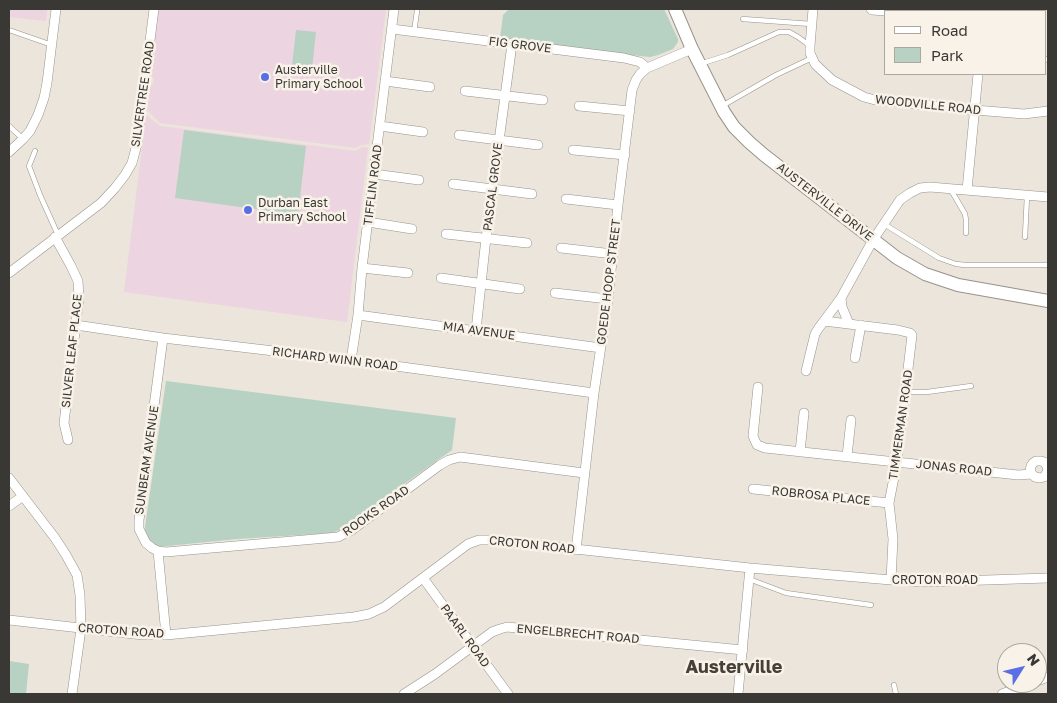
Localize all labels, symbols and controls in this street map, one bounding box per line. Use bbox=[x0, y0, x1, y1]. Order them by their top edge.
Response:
legend bbox=[884, 10, 1047, 75]
text: Road bbox=[931, 21, 968, 39]
street label: FIG GROVE bbox=[488, 34, 552, 56]
street label: SILVERTREE ROAD bbox=[128, 40, 158, 148]
text: Park bbox=[931, 46, 963, 64]
place label: Austerville Primary School bbox=[275, 63, 363, 91]
marker: Austerville Primary School bbox=[259, 71, 271, 83]
street label: WOODVILLE ROAD bbox=[874, 92, 982, 118]
street label: PASCAL GROVE bbox=[480, 142, 506, 232]
street label: TIFFLIN ROAD bbox=[361, 144, 385, 226]
street label: AUSTERVILLE DRIVE bbox=[774, 160, 876, 244]
place label: Durban East Primary School bbox=[258, 196, 346, 224]
marker: Durban East Primary School bbox=[242, 204, 254, 216]
street label: GOEDE HOOP STREET bbox=[594, 218, 624, 346]
street label: SILVER LEAF PLACE bbox=[59, 293, 85, 409]
street label: MIA AVENUE bbox=[442, 319, 516, 343]
street label: RICHARD WINN ROAD bbox=[271, 344, 399, 374]
street label: TIMMERMAN ROAD bbox=[886, 369, 916, 481]
street label: SUNBEAM AVENUE bbox=[132, 405, 162, 515]
street label: JONAS ROAD bbox=[915, 457, 993, 479]
street label: ROOKS ROAD bbox=[340, 483, 412, 539]
street label: ROBROSA PLACE bbox=[771, 484, 871, 508]
street label: CROTON ROAD bbox=[488, 533, 576, 557]
street label: CROTON ROAD bbox=[892, 573, 978, 587]
street label: PAARL ROAD bbox=[437, 602, 493, 670]
street label: CROTON ROAD bbox=[77, 621, 165, 641]
street label: ENGELBRECHT ROAD bbox=[516, 621, 640, 647]
north arrow bbox=[997, 643, 1047, 693]
text: N bbox=[1024, 650, 1044, 669]
district label: Austerville bbox=[686, 656, 782, 678]

